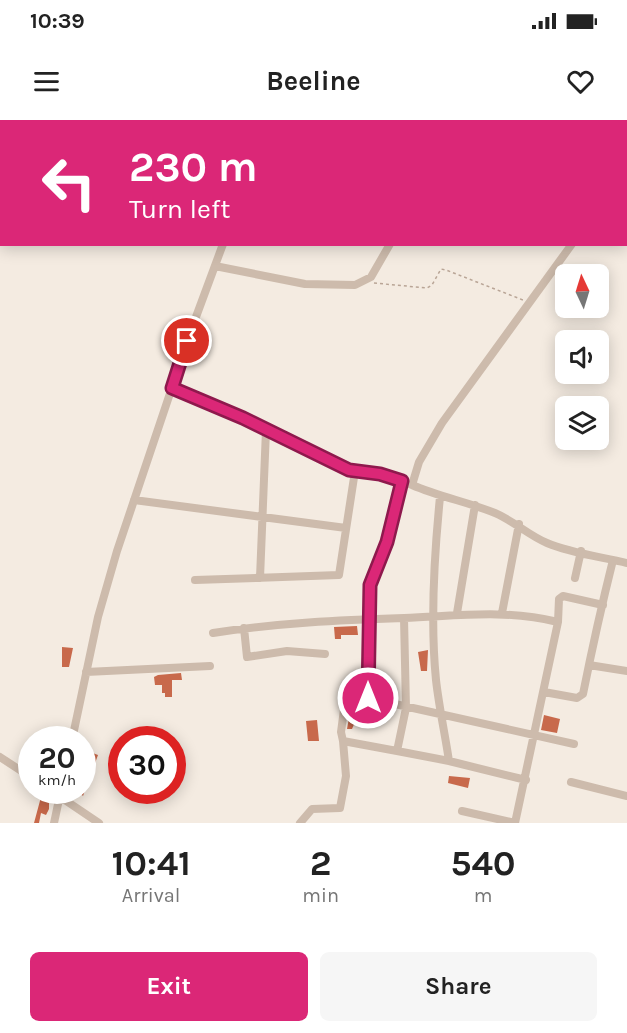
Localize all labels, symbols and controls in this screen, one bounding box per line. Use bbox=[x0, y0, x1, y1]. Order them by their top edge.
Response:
text: 10:39 bbox=[30, 8, 85, 34]
icon: menu bbox=[30, 65, 63, 98]
text: Beeline bbox=[266, 65, 361, 97]
icon: heart bbox=[564, 65, 597, 98]
text: 230 m bbox=[129, 142, 258, 192]
icon: left bbox=[30, 144, 108, 222]
text: Turn left bbox=[129, 193, 230, 225]
north arrow bbox=[555, 264, 609, 318]
map controls bbox=[555, 264, 609, 450]
pin bbox=[161, 315, 212, 366]
icon: arrive bbox=[170, 324, 203, 357]
button: sound bbox=[555, 330, 609, 384]
button: layers bbox=[555, 396, 609, 450]
position arrow bbox=[336, 666, 400, 730]
speed limit sign: 30 bbox=[108, 726, 186, 804]
text: 20 bbox=[38, 740, 76, 776]
text: km/h bbox=[38, 771, 76, 789]
text: 10:41 bbox=[111, 842, 191, 884]
text: 2 bbox=[310, 842, 332, 884]
text: 540 bbox=[450, 842, 516, 884]
text: Arrival bbox=[122, 884, 180, 907]
text: min bbox=[302, 884, 339, 907]
text: m bbox=[474, 884, 492, 907]
button: Exit bbox=[30, 952, 308, 1021]
button: Share bbox=[320, 952, 597, 1021]

